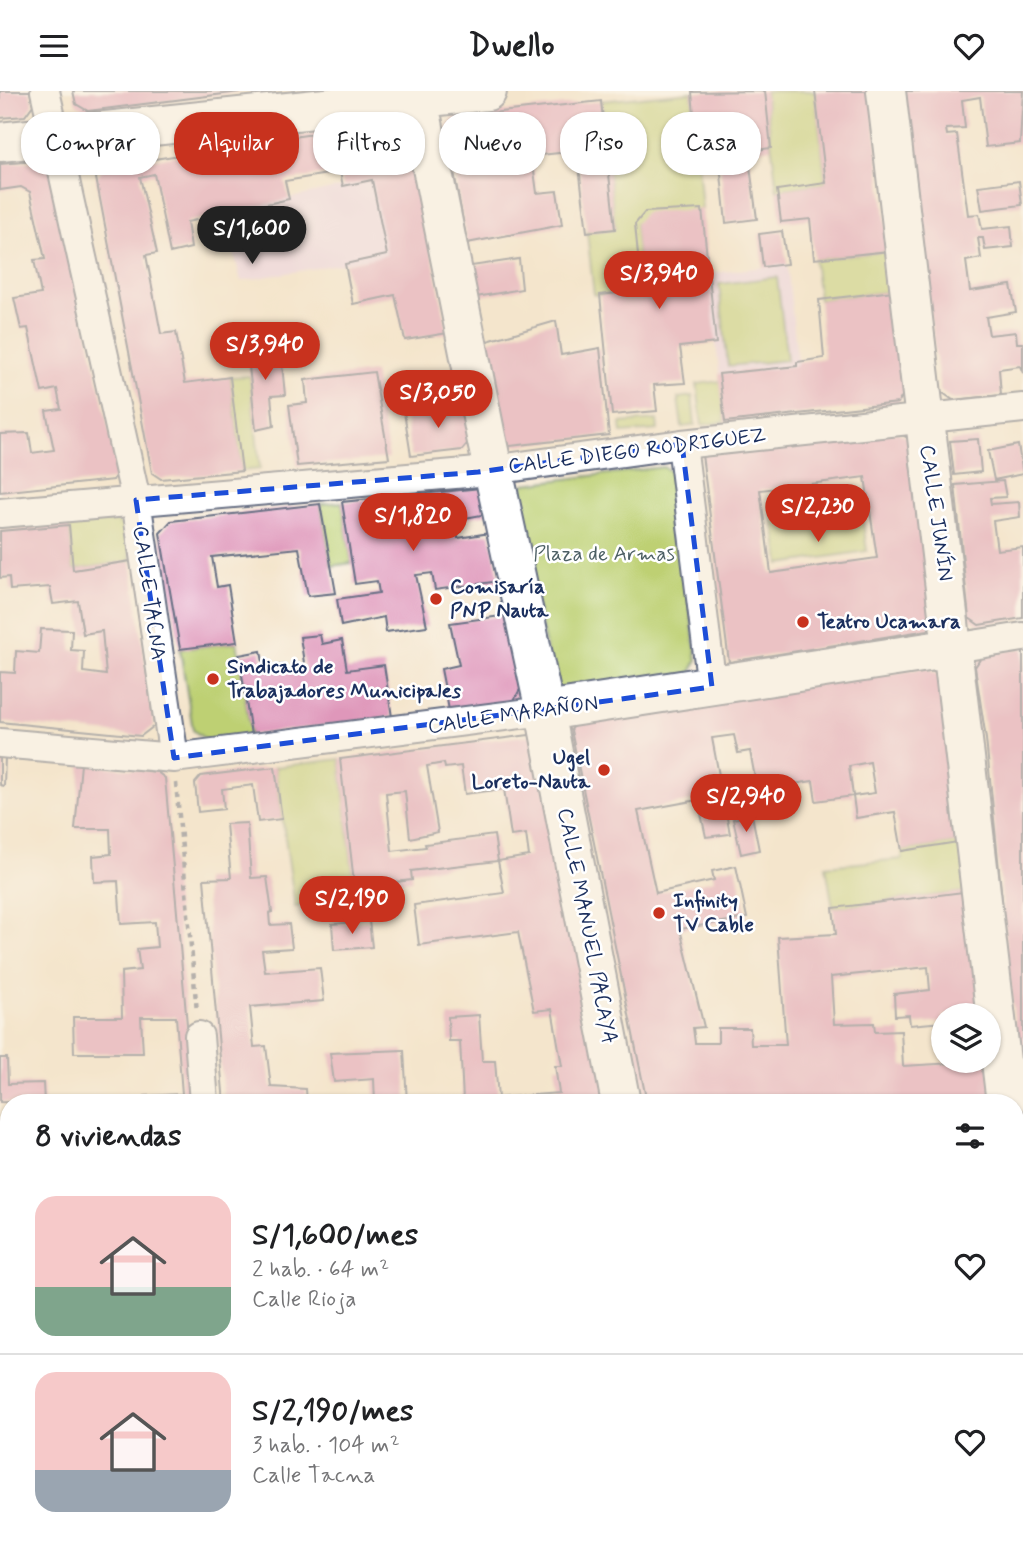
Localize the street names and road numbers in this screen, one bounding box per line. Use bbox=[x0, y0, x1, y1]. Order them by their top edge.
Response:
street label: CALLE DIEGO RODRIGUEZ bbox=[506, 421, 768, 481]
street label: CALLE JUNÍN bbox=[913, 443, 959, 583]
street label: CALLE TACNA bbox=[126, 524, 172, 662]
street label: CALLE MARAÑON bbox=[426, 689, 600, 741]
street label: CALLE MANUEL PACAYA bbox=[550, 806, 624, 1046]

